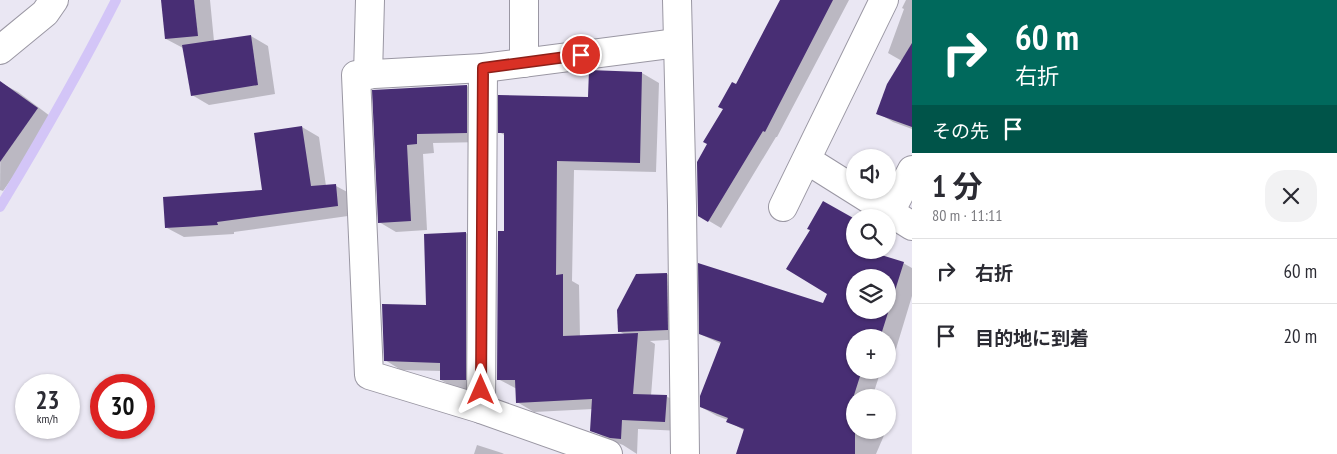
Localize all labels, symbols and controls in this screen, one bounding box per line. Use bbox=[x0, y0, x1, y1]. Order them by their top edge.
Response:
text: 60 m bbox=[1015, 14, 1079, 60]
icon: right bbox=[932, 20, 997, 85]
pin bbox=[560, 34, 602, 76]
icon: arrive bbox=[567, 41, 595, 69]
text: 右折 bbox=[1015, 62, 1059, 90]
icon: arrive bbox=[999, 115, 1027, 143]
text: その先 bbox=[932, 119, 989, 143]
map controls bbox=[846, 149, 896, 439]
button: sound bbox=[846, 149, 896, 199]
text: 1 分 bbox=[932, 166, 983, 205]
button: close bbox=[1265, 170, 1317, 222]
text: 80 m · 11:11 bbox=[932, 205, 1003, 225]
button: search bbox=[846, 209, 896, 259]
icon: right bbox=[932, 257, 960, 285]
text: 60 m bbox=[1284, 259, 1317, 283]
text: 右折 bbox=[975, 261, 1013, 285]
button: layers bbox=[846, 269, 896, 319]
icon: arrive bbox=[932, 322, 960, 350]
text: 20 m bbox=[1284, 324, 1317, 348]
text: 目的地に到着 bbox=[975, 326, 1089, 350]
button: + bbox=[846, 329, 896, 379]
position arrow bbox=[454, 363, 506, 415]
speed limit sign: 30 bbox=[90, 374, 155, 439]
text: 23 bbox=[36, 384, 59, 416]
button: − bbox=[846, 389, 896, 439]
text: km/h bbox=[37, 411, 58, 426]

